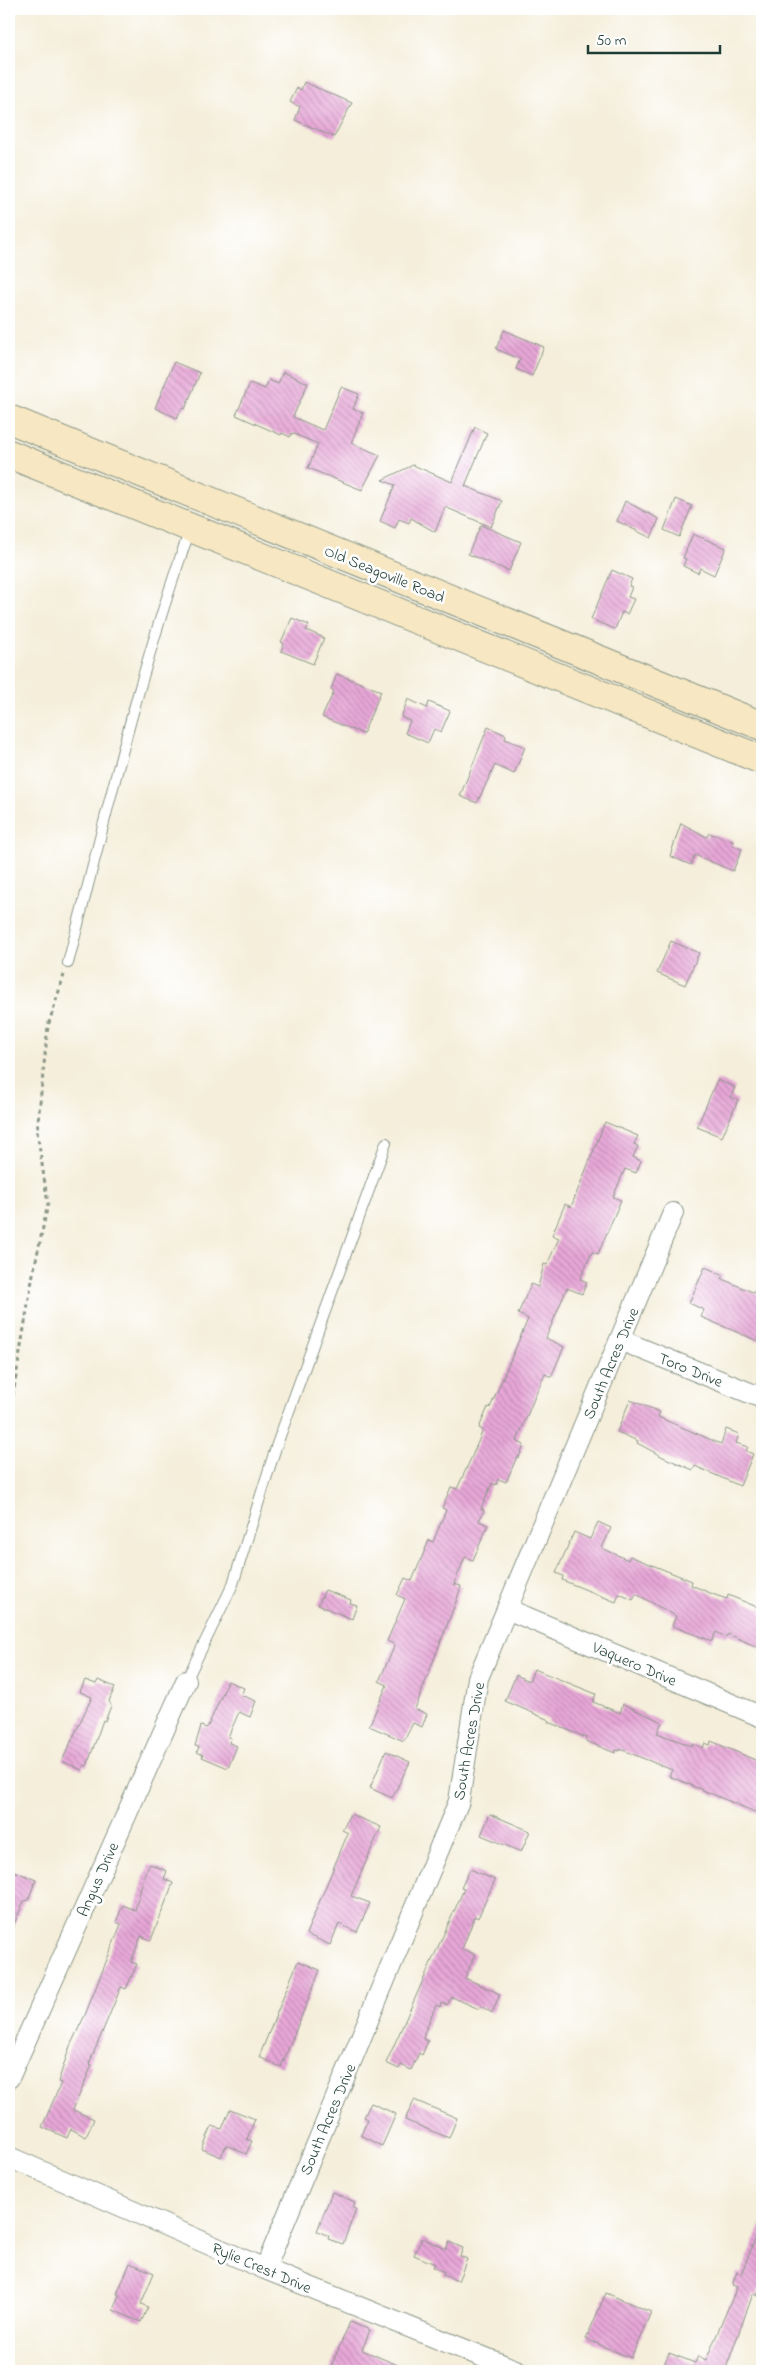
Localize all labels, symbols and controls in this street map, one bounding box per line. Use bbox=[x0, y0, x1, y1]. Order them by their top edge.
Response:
scale bar bbox=[588, 22, 721, 54]
text: 50 m bbox=[596, 30, 627, 52]
street label: Old Seagoville Road bbox=[320, 540, 448, 610]
street label: South Acres Drive bbox=[577, 1303, 647, 1423]
street label: Toro Drive bbox=[654, 1347, 727, 1395]
street label: Vaquero Drive bbox=[587, 1636, 681, 1694]
street label: South Acres Drive bbox=[448, 1680, 492, 1802]
street label: Angus Drive bbox=[72, 1838, 126, 1921]
street label: South Acres Drive bbox=[294, 2059, 364, 2179]
street label: Rylie Crest Drive bbox=[208, 2237, 316, 2301]

